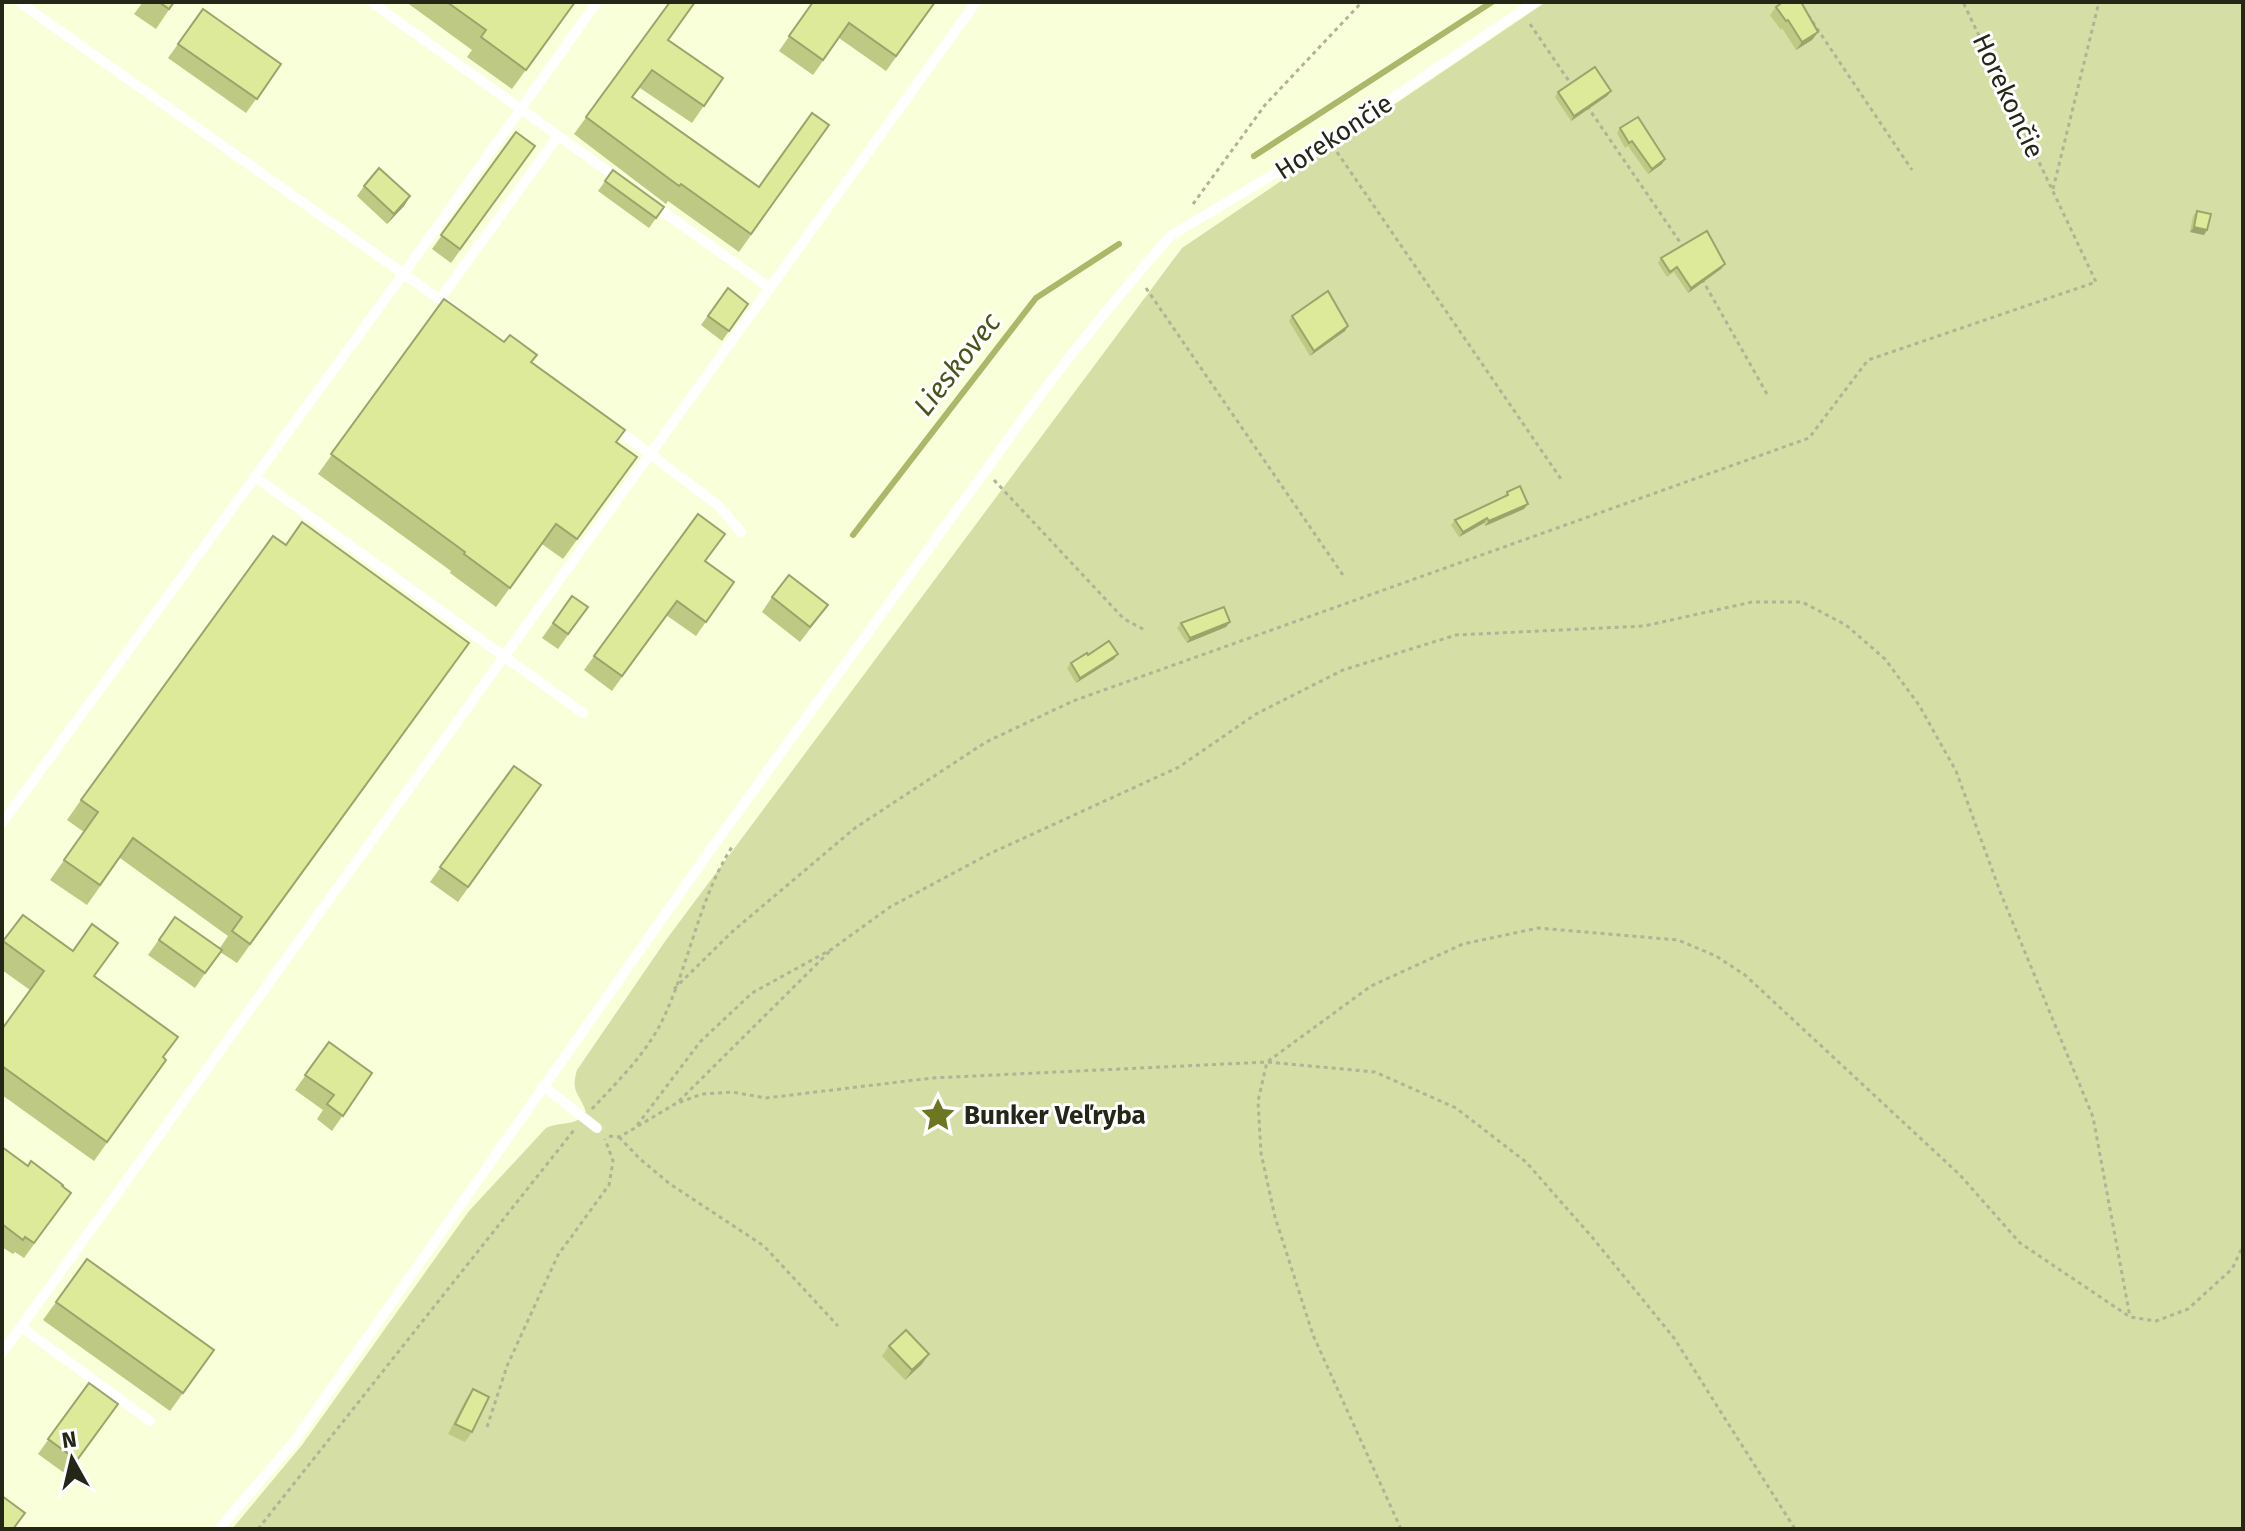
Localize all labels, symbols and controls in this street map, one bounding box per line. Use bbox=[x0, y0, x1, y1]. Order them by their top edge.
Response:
street label: Horekončie bbox=[1966, 29, 2050, 163]
street label: Horekončie bbox=[1269, 88, 1399, 186]
water label: Lieskovec bbox=[907, 305, 1008, 422]
place icon: Bunker Veľryba bbox=[919, 1096, 957, 1134]
place label: Bunker Veľryba bbox=[964, 1100, 1146, 1131]
north arrow bbox=[32, 1419, 112, 1499]
text: N bbox=[60, 1425, 78, 1454]

